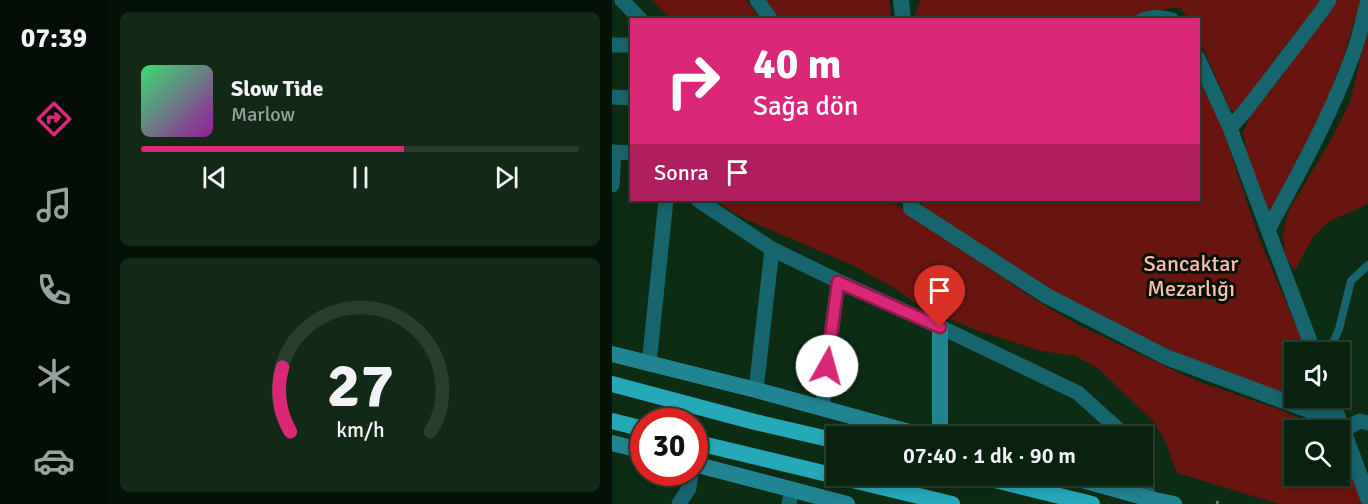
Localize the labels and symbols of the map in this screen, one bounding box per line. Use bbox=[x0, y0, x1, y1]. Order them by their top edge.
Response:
park label: Sancaktar Mezarlığı bbox=[1144, 250, 1238, 302]
pin bbox=[914, 265, 965, 327]
position arrow bbox=[795, 334, 859, 398]
speed limit sign: 30 bbox=[630, 408, 708, 486]

